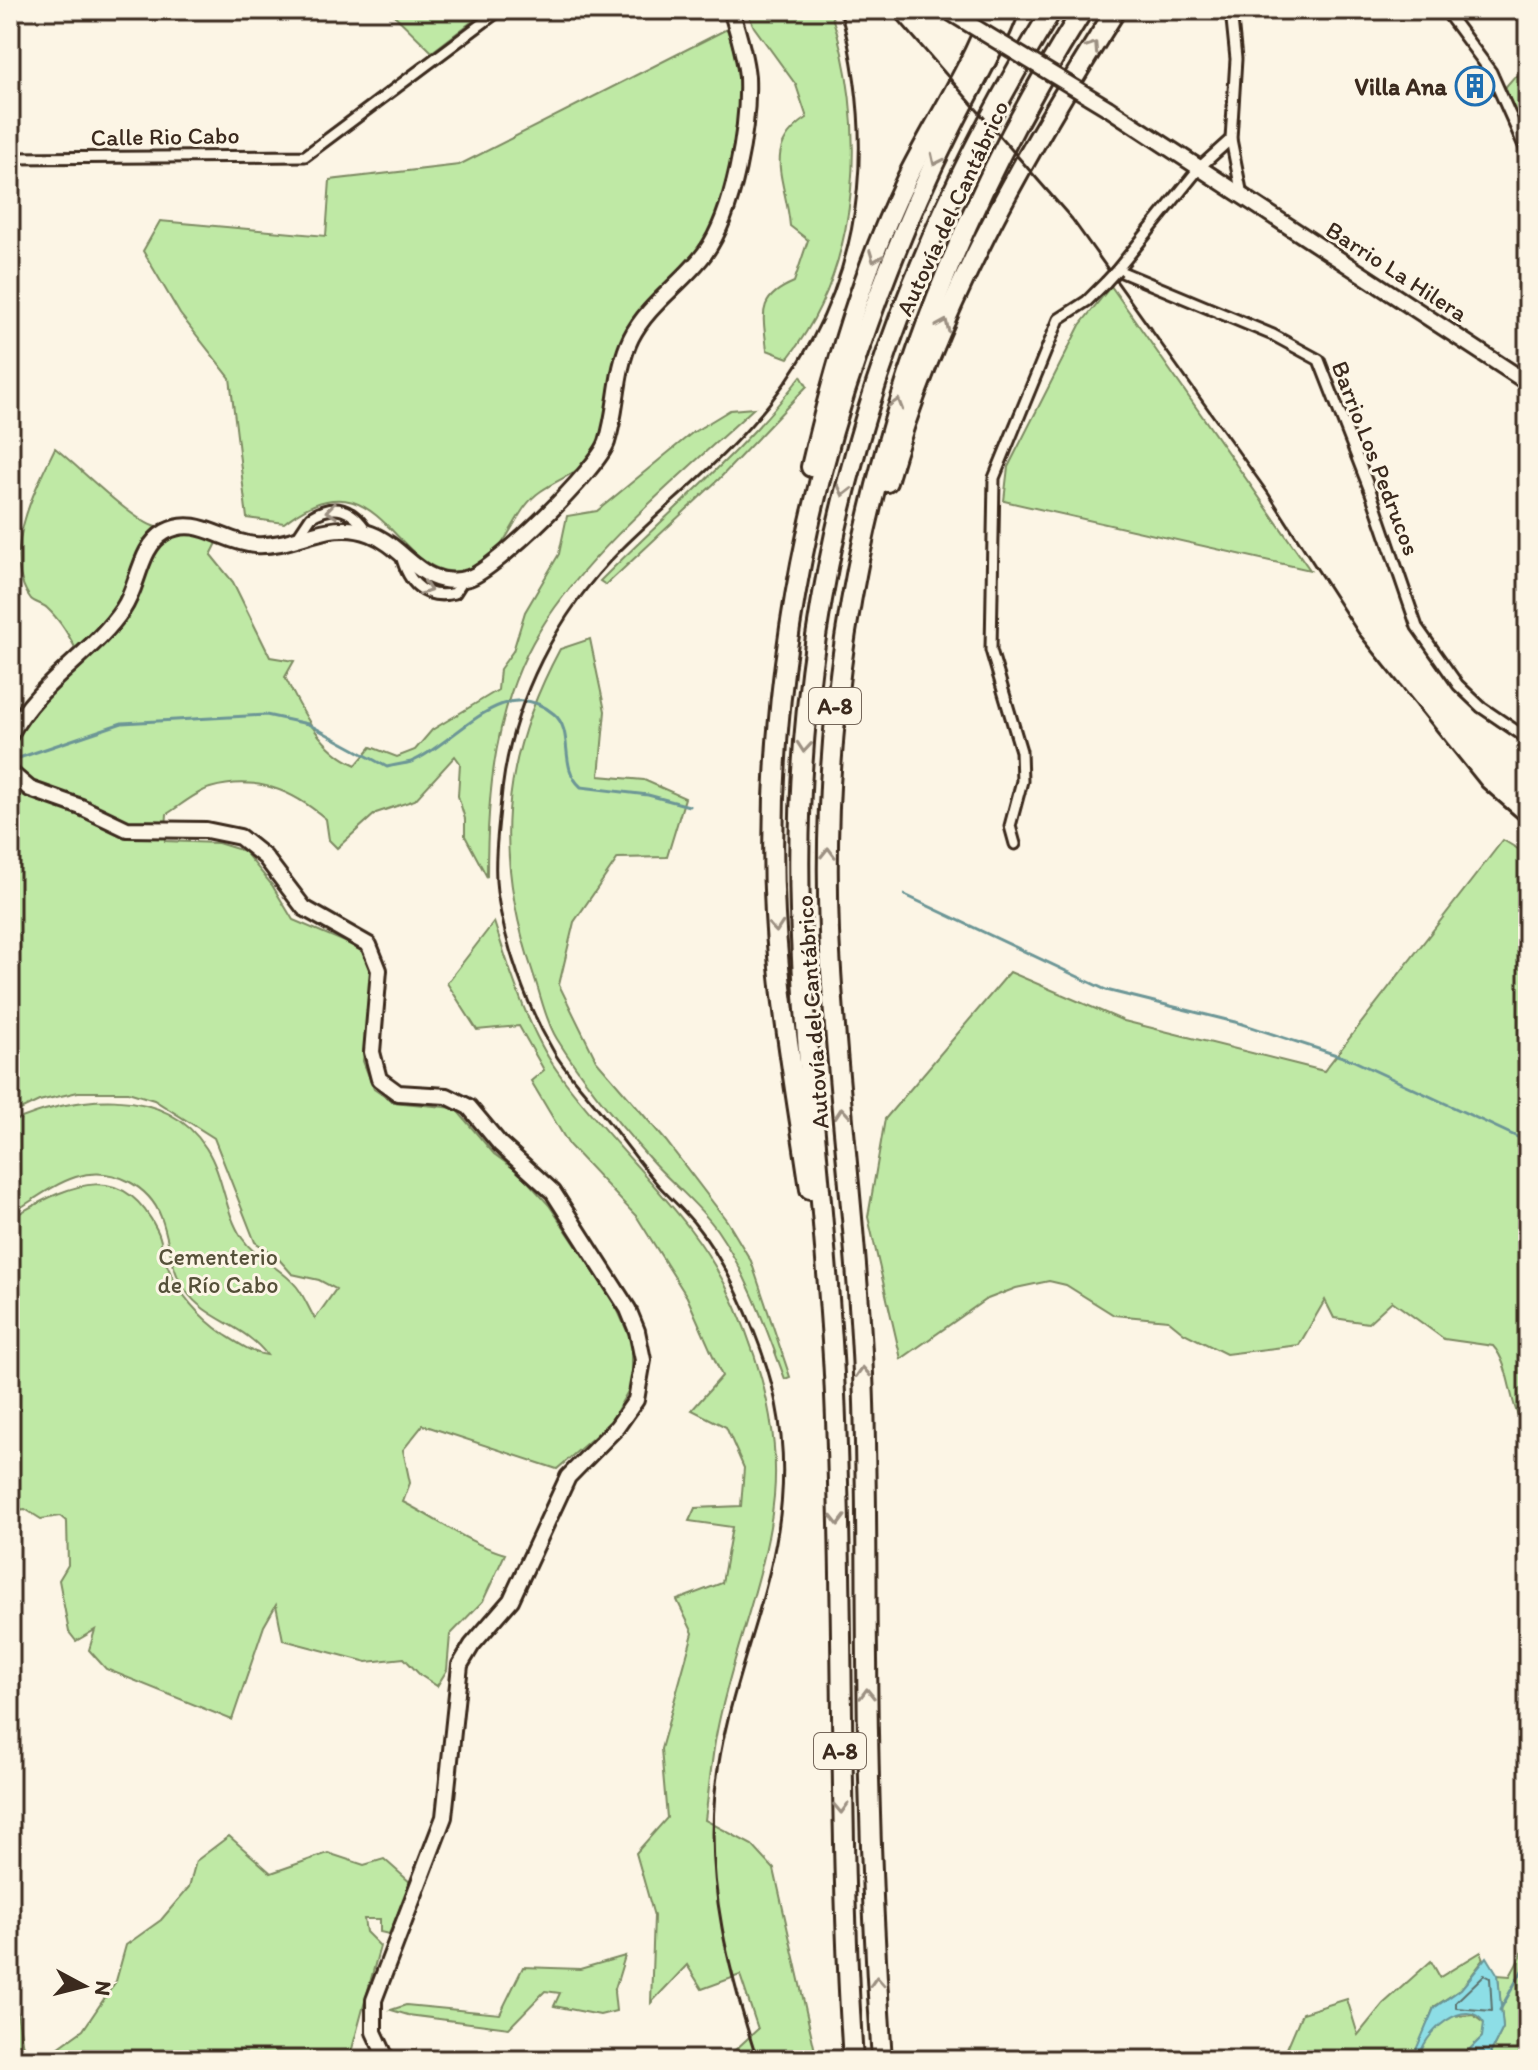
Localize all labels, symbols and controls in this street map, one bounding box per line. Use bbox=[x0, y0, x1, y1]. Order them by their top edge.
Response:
one-way arrow bbox=[1083, 41, 1098, 56]
building icon: Villa Ana bbox=[1454, 65, 1496, 107]
place label: Villa Ana bbox=[1355, 72, 1448, 101]
street label: Autovía del Cantábrico bbox=[889, 96, 1015, 320]
street label: Calle Rio Cabo bbox=[90, 120, 240, 152]
one-way arrow bbox=[930, 151, 946, 166]
street label: Barrio La Hilera bbox=[1321, 214, 1474, 328]
one-way arrow bbox=[868, 249, 885, 263]
one-way arrow bbox=[934, 319, 950, 333]
street label: Barrio Los Pedrucos bbox=[1326, 357, 1426, 559]
one-way arrow bbox=[888, 398, 904, 412]
one-way arrow bbox=[837, 483, 854, 497]
one-way arrow bbox=[324, 502, 338, 519]
one-way arrow bbox=[419, 580, 433, 596]
road number: A-8 bbox=[809, 688, 861, 724]
one-way arrow bbox=[796, 741, 813, 754]
one-way arrow bbox=[819, 846, 837, 859]
street label: Autovía del Cantábrico bbox=[789, 894, 835, 1130]
one-way arrow bbox=[767, 921, 784, 934]
one-way arrow bbox=[833, 1106, 850, 1119]
park label: Cementerio de Río Cabo bbox=[158, 1242, 278, 1299]
one-way arrow bbox=[855, 1365, 872, 1378]
one-way arrow bbox=[829, 1514, 847, 1527]
one-way arrow bbox=[859, 1687, 876, 1700]
road number: A-8 bbox=[814, 1733, 866, 1769]
one-way arrow bbox=[833, 1802, 850, 1815]
north arrow bbox=[44, 1946, 124, 2026]
one-way arrow bbox=[869, 1975, 886, 1988]
text: N bbox=[89, 1979, 118, 1997]

